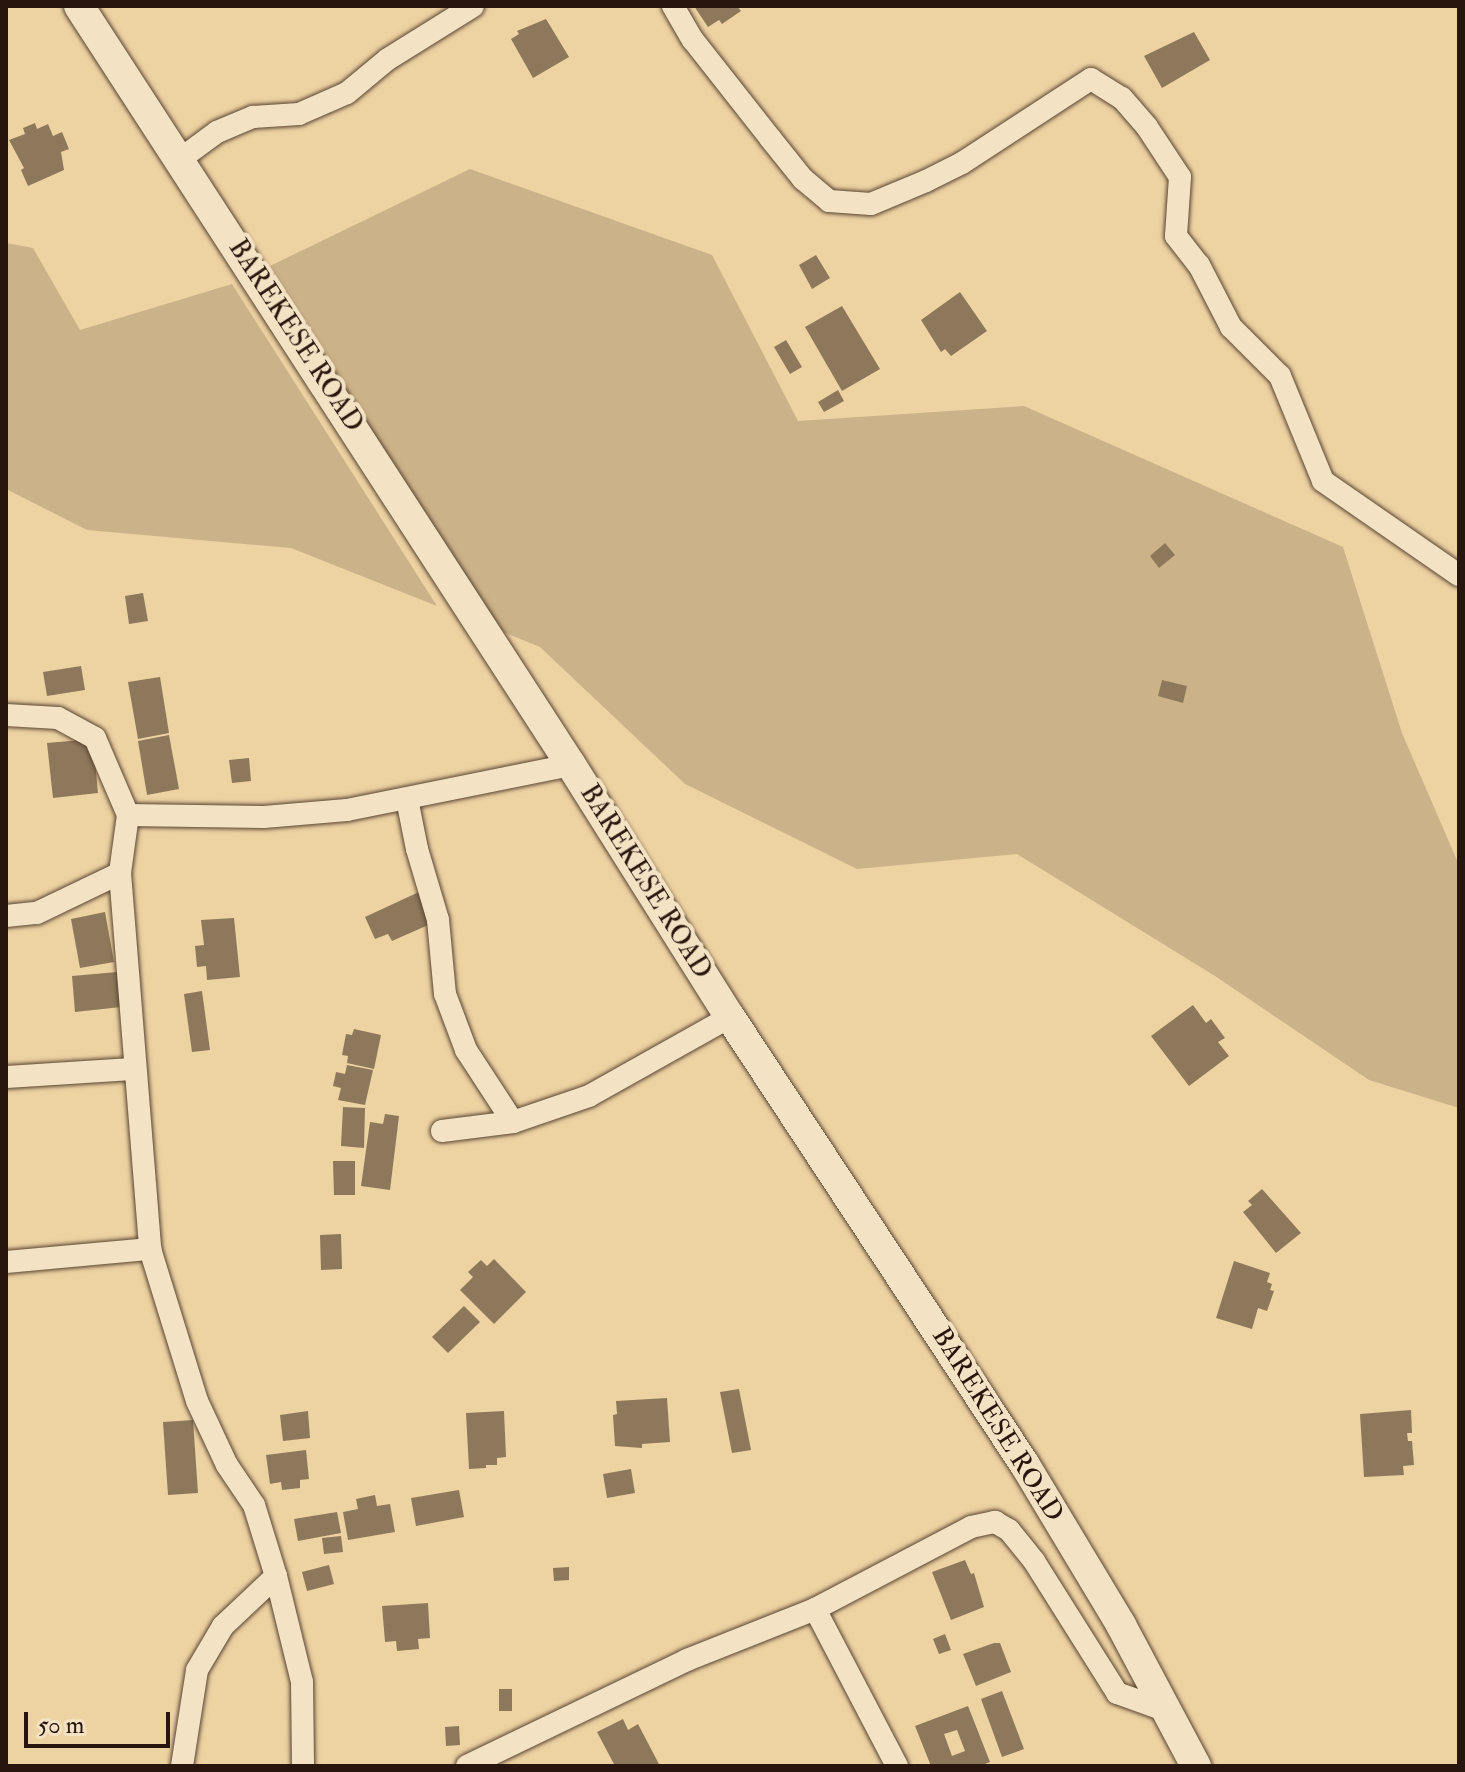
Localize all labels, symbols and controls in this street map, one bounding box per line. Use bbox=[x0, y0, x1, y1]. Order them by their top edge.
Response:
street label: BAREKESE ROAD bbox=[221, 234, 369, 438]
street label: BAREKESE ROAD bbox=[573, 779, 717, 985]
street label: BAREKESE ROAD bbox=[925, 1322, 1069, 1528]
scale bar bbox=[28, 1696, 174, 1746]
text: 50 m bbox=[38, 1710, 84, 1741]

